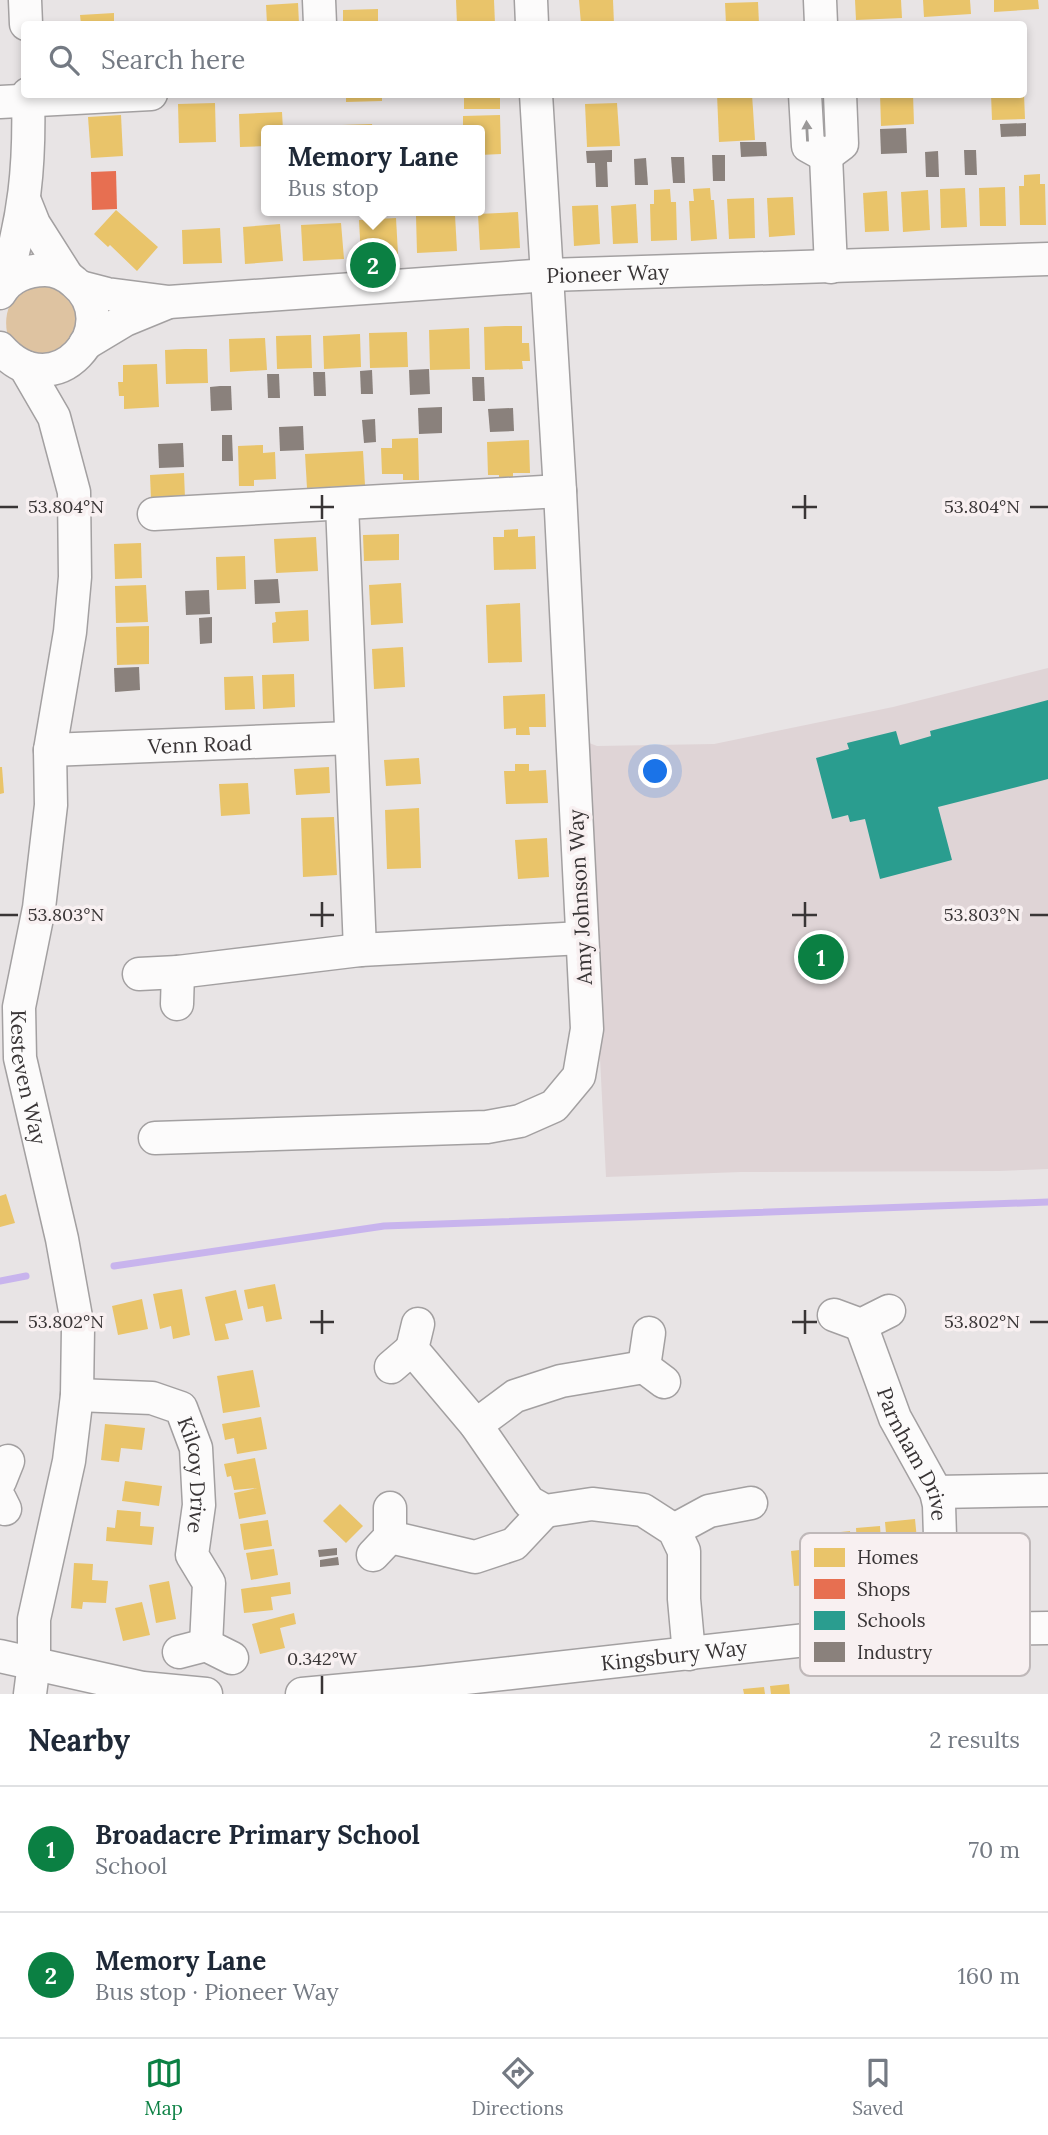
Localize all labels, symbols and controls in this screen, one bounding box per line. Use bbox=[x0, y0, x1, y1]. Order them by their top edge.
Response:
search box bbox=[21, 21, 1027, 98]
icon: search bbox=[45, 41, 83, 79]
text: Search here bbox=[101, 43, 245, 76]
one-way arrow bbox=[802, 119, 813, 141]
popup bbox=[261, 125, 485, 216]
text: Memory Lane bbox=[287, 140, 459, 173]
text: Bus stop bbox=[287, 173, 379, 202]
pin: 2 bbox=[350, 239, 396, 291]
street label: Pioneer Way bbox=[546, 258, 669, 289]
text: 53.804°N bbox=[28, 495, 104, 518]
text: 53.804°N bbox=[944, 495, 1020, 518]
street label: Venn Road bbox=[146, 728, 252, 760]
your location bbox=[638, 754, 672, 788]
street label: Amy Johnson Way bbox=[562, 809, 598, 986]
text: 53.803°N bbox=[28, 903, 104, 926]
text: 53.803°N bbox=[944, 903, 1020, 926]
pin: 1 bbox=[798, 931, 844, 983]
street label: Kesteven Way bbox=[6, 1009, 53, 1147]
text: 53.802°N bbox=[28, 1310, 104, 1333]
text: 53.802°N bbox=[944, 1310, 1020, 1333]
street label: Parnham Drive bbox=[871, 1383, 953, 1521]
street label: Kilcoy Drive bbox=[172, 1413, 213, 1535]
legend bbox=[800, 1533, 1030, 1676]
text: Homes bbox=[857, 1545, 919, 1569]
text: Shops bbox=[857, 1577, 911, 1601]
text: Schools bbox=[857, 1608, 926, 1632]
street label: Kingsbury Way bbox=[599, 1633, 748, 1676]
text: Industry bbox=[857, 1640, 932, 1664]
text: 0.342°W bbox=[287, 1647, 358, 1670]
text: Nearby bbox=[28, 1721, 130, 1759]
text: 2 results bbox=[929, 1725, 1020, 1754]
text: Broadacre Primary School bbox=[95, 1818, 420, 1851]
text: 1 bbox=[46, 1835, 56, 1864]
text: 70 m bbox=[969, 1835, 1020, 1864]
text: School bbox=[95, 1851, 167, 1880]
text: Memory Lane bbox=[95, 1944, 266, 1977]
text: 2 bbox=[45, 1961, 57, 1990]
text: 160 m bbox=[957, 1961, 1020, 1990]
text: Bus stop · Pioneer Way bbox=[95, 1977, 339, 2006]
tab: Map bbox=[144, 2054, 183, 2120]
tab: Directions bbox=[472, 2054, 564, 2120]
tab: Saved bbox=[852, 2054, 904, 2120]

